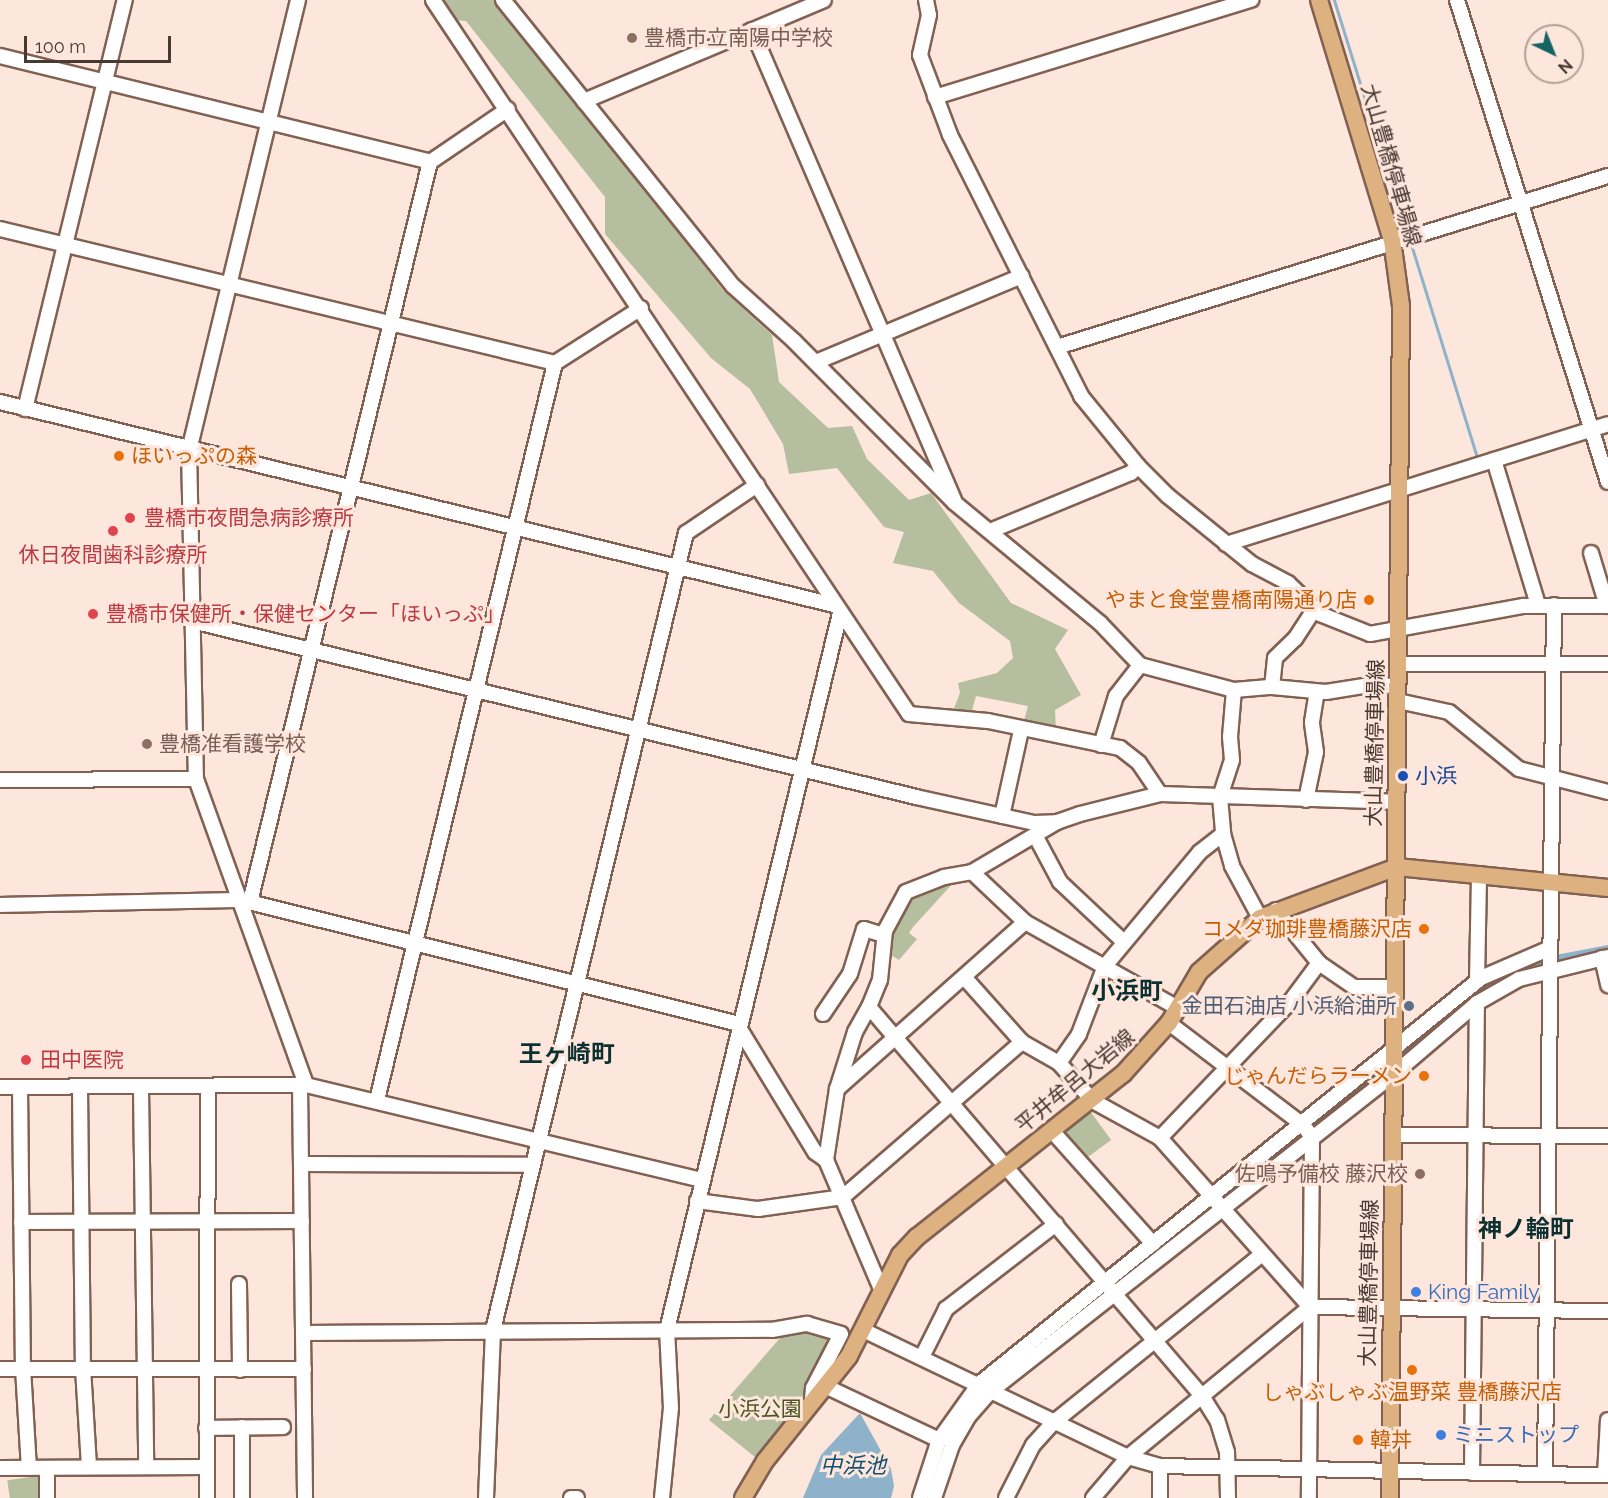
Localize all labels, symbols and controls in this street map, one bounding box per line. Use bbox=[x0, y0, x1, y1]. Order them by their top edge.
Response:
scale bar bbox=[27, 24, 174, 62]
north arrow bbox=[1524, 24, 1584, 84]
place label: 豊橋市立南陽中学校 bbox=[644, 25, 833, 51]
marker: 豊橋市立南陽中学校 bbox=[625, 31, 639, 45]
text: 100 m bbox=[35, 36, 86, 57]
text: N bbox=[1554, 55, 1576, 77]
street label: 大山豊橋停車場線 bbox=[1356, 81, 1426, 249]
place label: ほいっぷの森 bbox=[131, 443, 257, 469]
marker: ほいっぷの森 bbox=[112, 449, 126, 463]
place label: 豊橋市夜間急病診療所 bbox=[144, 505, 354, 531]
marker: 豊橋市夜間急病診療所 bbox=[121, 509, 139, 527]
marker: 休日夜間歯科診療所 bbox=[104, 522, 122, 540]
place label: 休日夜間歯科診療所 bbox=[19, 542, 207, 568]
place label: やまと食堂豊橋南陽通り店 bbox=[1105, 587, 1357, 613]
marker: やまと食堂豊橋南陽通り店 bbox=[1362, 593, 1376, 607]
place label: 豊橋市保健所・保健センター「ほいっぷ」 bbox=[106, 601, 505, 627]
marker: 豊橋市保健所・保健センター「ほいっぷ」 bbox=[84, 605, 102, 623]
street label: 大山豊橋停車場線 bbox=[1361, 659, 1389, 827]
place label: 豊橋准看護学校 bbox=[159, 731, 306, 757]
marker: 豊橋准看護学校 bbox=[140, 737, 154, 751]
place label: 小浜 bbox=[1415, 763, 1457, 789]
marker: 小浜 bbox=[1396, 769, 1410, 783]
place label: コメダ珈琲豊橋藤沢店 bbox=[1202, 916, 1412, 942]
marker: コメダ珈琲豊橋藤沢店 bbox=[1417, 922, 1431, 936]
district label: 小浜町 bbox=[1091, 977, 1163, 1005]
place label: 金田石油店 小浜給油所 bbox=[1182, 993, 1397, 1019]
marker: 金田石油店 小浜給油所 bbox=[1402, 999, 1416, 1013]
street label: 平井牟呂大岩線 bbox=[1011, 1024, 1139, 1138]
district label: 王ヶ崎町 bbox=[519, 1040, 615, 1068]
place label: 田中医院 bbox=[40, 1047, 124, 1073]
marker: 田中医院 bbox=[17, 1051, 35, 1069]
place label: じゃんだらラーメン bbox=[1223, 1063, 1412, 1089]
marker: じゃんだらラーメン bbox=[1417, 1069, 1431, 1083]
place label: 佐鳴予備校 藤沢校 bbox=[1235, 1161, 1408, 1187]
marker: 佐鳴予備校 藤沢校 bbox=[1413, 1167, 1427, 1181]
street label: 大山豊橋停車場線 bbox=[1355, 1199, 1383, 1367]
district label: 神ノ輪町 bbox=[1478, 1215, 1574, 1243]
place label: King Family bbox=[1428, 1279, 1540, 1305]
marker: King Family bbox=[1409, 1285, 1423, 1299]
marker: しゃぶしゃぶ温野菜 豊橋藤沢店 bbox=[1405, 1363, 1419, 1377]
place label: しゃぶしゃぶ温野菜 豊橋藤沢店 bbox=[1262, 1379, 1562, 1405]
park label: 小浜公園 bbox=[718, 1396, 802, 1422]
place label: ミニストップ bbox=[1453, 1422, 1579, 1448]
place label: 韓丼 bbox=[1370, 1427, 1412, 1453]
marker: ミニストップ bbox=[1434, 1428, 1448, 1442]
marker: 韓丼 bbox=[1351, 1433, 1365, 1447]
water label: 中浜池 bbox=[820, 1453, 886, 1479]

